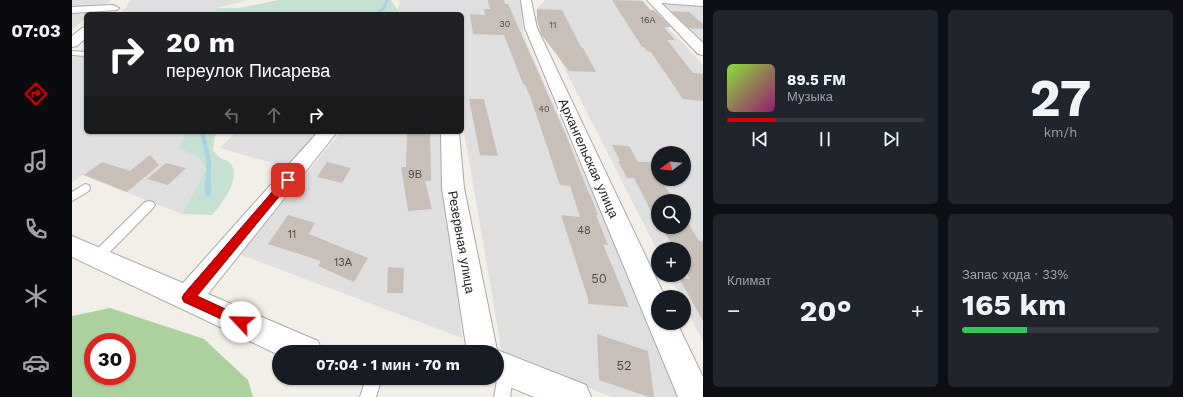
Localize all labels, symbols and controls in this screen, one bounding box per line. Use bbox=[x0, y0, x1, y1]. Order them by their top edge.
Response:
house number: 16А bbox=[641, 15, 656, 25]
house number: 30 bbox=[500, 19, 511, 29]
text: 07:03 bbox=[11, 20, 61, 41]
house number: 11 bbox=[549, 20, 557, 30]
text: 20 m bbox=[166, 26, 235, 59]
icon: right bbox=[100, 28, 152, 80]
text: переулок Писарева bbox=[166, 60, 330, 81]
text: 27 bbox=[1030, 68, 1091, 129]
text: 89.5 FM bbox=[787, 71, 846, 89]
icon: directions bbox=[22, 80, 50, 108]
text: Музыка bbox=[787, 89, 833, 104]
street label: Архангельская улица bbox=[555, 96, 622, 221]
icon: left bbox=[221, 104, 243, 126]
icon: ahead bbox=[263, 104, 285, 126]
icon: right bbox=[305, 104, 327, 126]
house number: 40 bbox=[538, 104, 550, 114]
text: km/h bbox=[1044, 125, 1077, 140]
icon: previous bbox=[749, 128, 771, 150]
icon: pause bbox=[814, 128, 836, 150]
icon: next bbox=[880, 128, 902, 150]
north arrow bbox=[651, 146, 691, 186]
map controls bbox=[651, 146, 691, 330]
icon: music bbox=[22, 147, 50, 175]
pin bbox=[271, 163, 305, 197]
house number: 9В bbox=[408, 168, 422, 181]
icon: arrive bbox=[277, 169, 299, 191]
street label: Резервная улица bbox=[445, 190, 478, 295]
button: search bbox=[651, 194, 691, 234]
icon: phone bbox=[22, 215, 50, 243]
house number: 48 bbox=[577, 224, 591, 237]
house number: 11 bbox=[288, 228, 296, 241]
button: + bbox=[651, 242, 691, 282]
house number: 13А bbox=[334, 256, 353, 269]
text: Запас хода · 33% bbox=[962, 267, 1069, 282]
house number: 50 bbox=[591, 271, 607, 286]
text: Климат bbox=[727, 273, 771, 288]
icon: climate bbox=[22, 282, 50, 310]
text: 165 km bbox=[962, 287, 1066, 322]
button: − bbox=[651, 290, 691, 330]
text: 20° bbox=[799, 293, 852, 328]
text: − bbox=[727, 298, 740, 323]
text: + bbox=[911, 298, 924, 323]
position arrow bbox=[220, 301, 262, 343]
speed limit sign: 30 bbox=[84, 333, 136, 385]
icon: car bbox=[22, 349, 50, 377]
text: 07:04 · 1 мин · 70 m bbox=[316, 356, 460, 374]
house number: 52 bbox=[616, 358, 632, 373]

